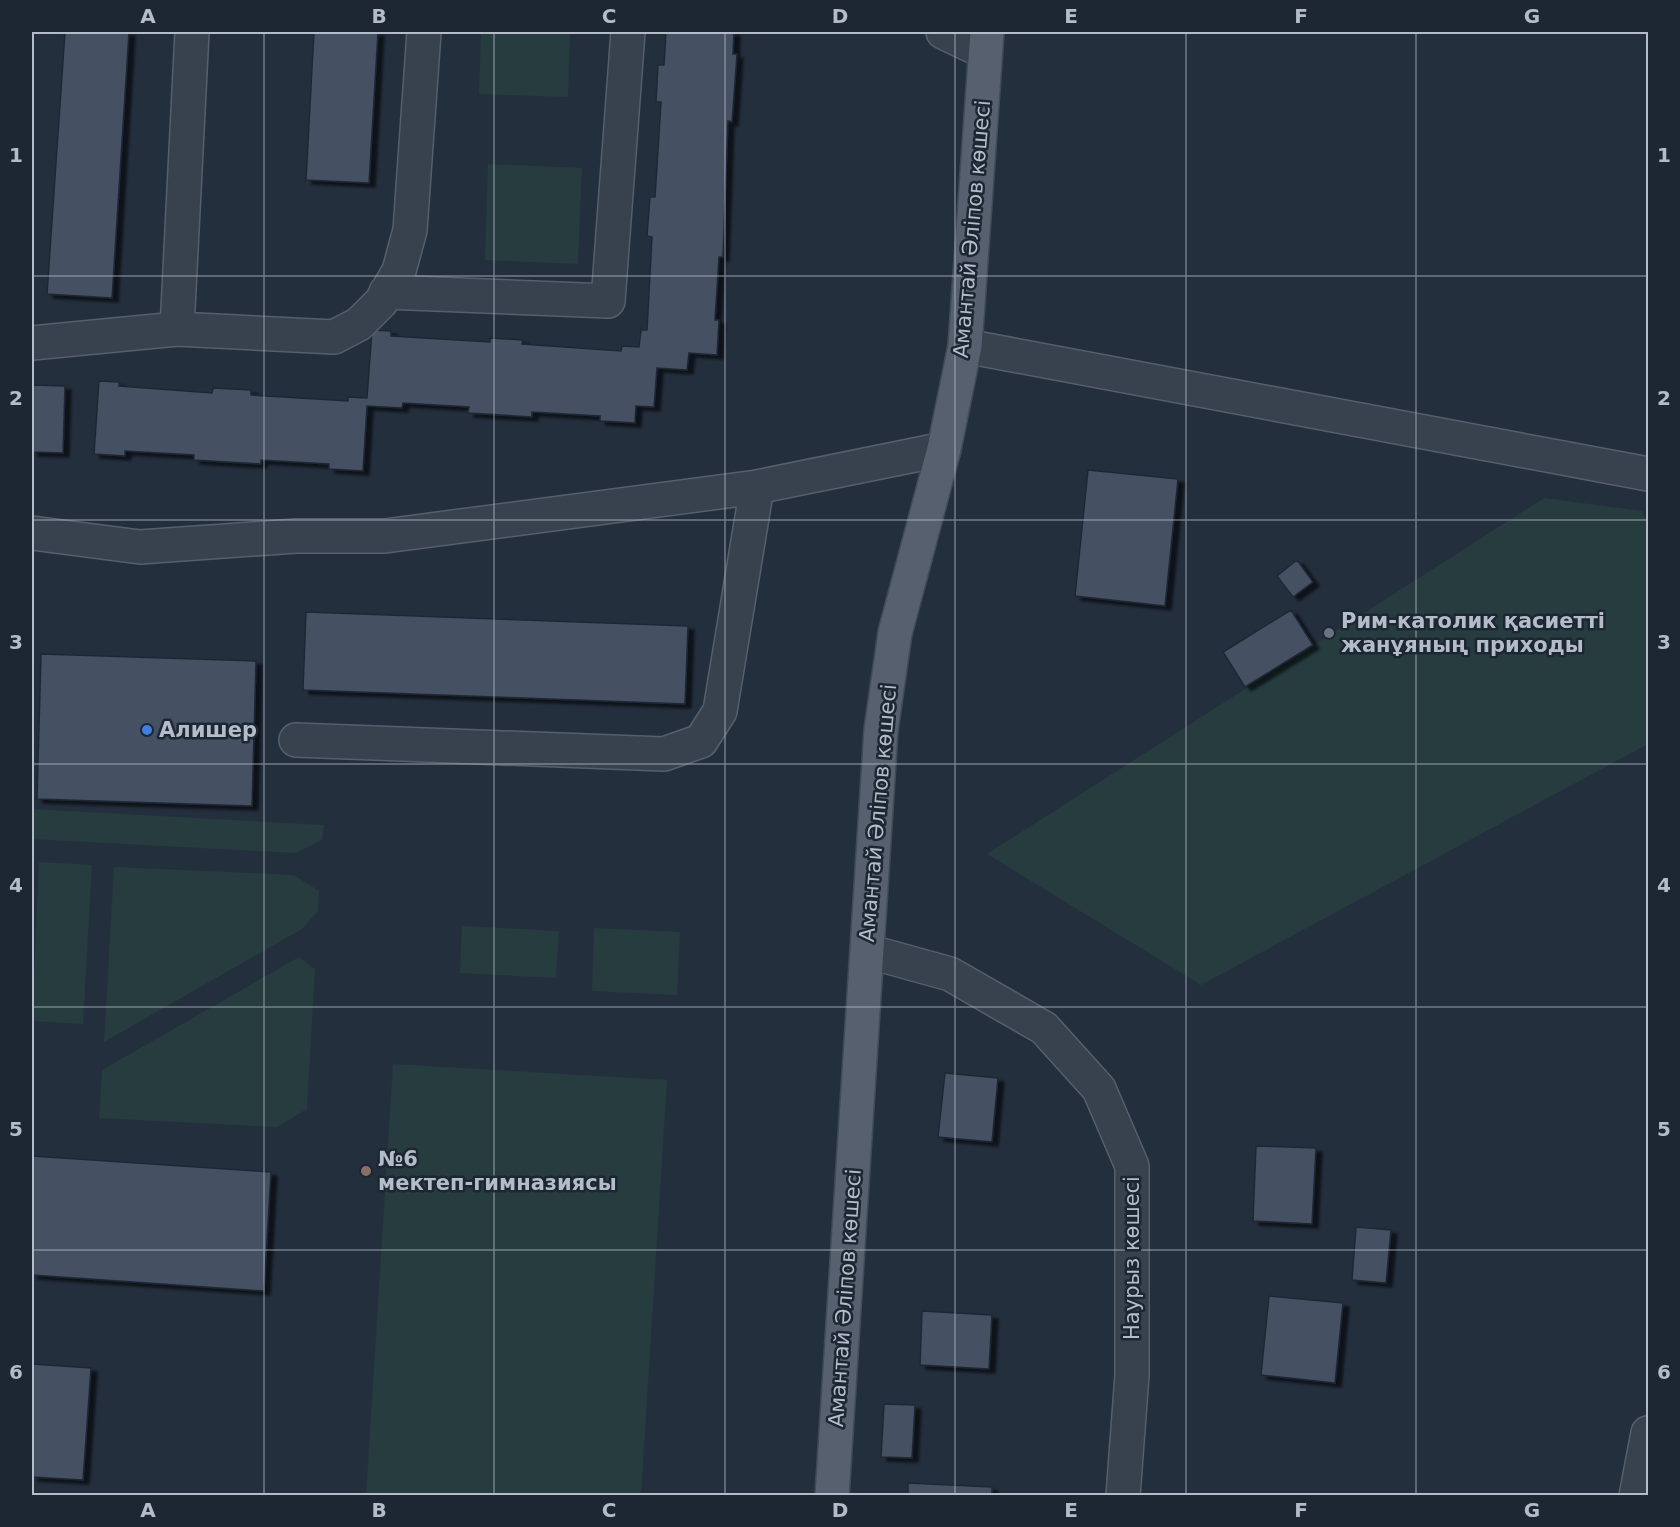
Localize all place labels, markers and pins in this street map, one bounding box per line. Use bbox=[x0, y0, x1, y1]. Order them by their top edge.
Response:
place label: Рим-католик қасиетті жанұяның приходы bbox=[1341, 609, 1605, 657]
marker: Рим-католик қасиетті жанұяның приходы bbox=[1322, 626, 1336, 640]
place label: Алишер bbox=[159, 718, 257, 742]
marker: Алишер bbox=[140, 723, 154, 737]
place label: №6 мектеп-гимназиясы bbox=[378, 1147, 617, 1195]
marker: №6 мектеп-гимназиясы bbox=[359, 1164, 373, 1178]

